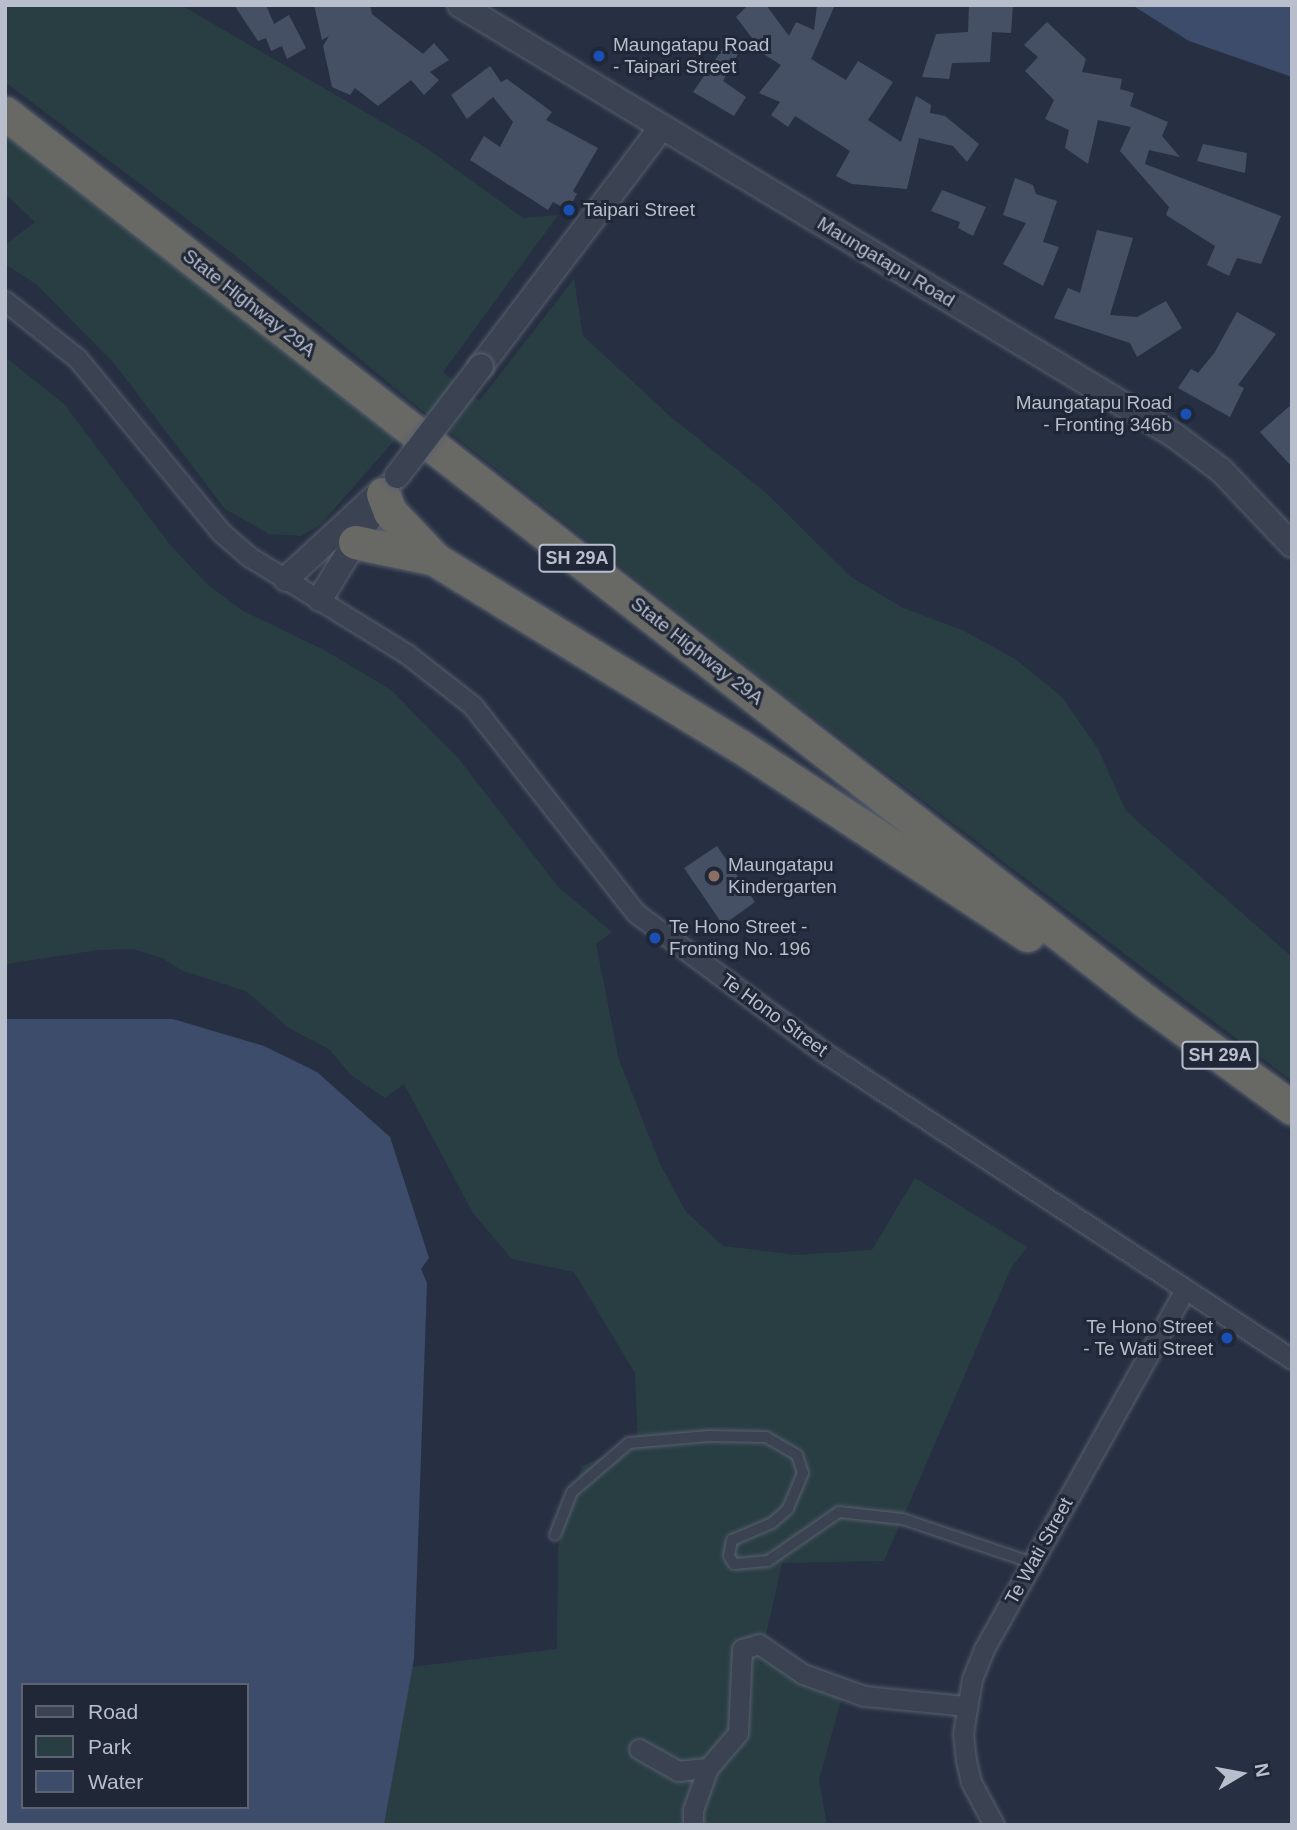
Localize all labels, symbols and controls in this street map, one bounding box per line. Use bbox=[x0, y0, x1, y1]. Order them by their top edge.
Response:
place label: Maungatapu Road - Taipari Street bbox=[613, 34, 769, 78]
marker: Maungatapu Road - Taipari Street bbox=[591, 48, 607, 64]
place label: Taipari Street bbox=[583, 199, 695, 221]
marker: Taipari Street bbox=[561, 202, 577, 218]
street label: Maungatapu Road bbox=[813, 212, 959, 312]
street label: State Highway 29A bbox=[178, 244, 320, 362]
place label: Maungatapu Road - Fronting 346b bbox=[1016, 392, 1172, 436]
marker: Maungatapu Road - Fronting 346b bbox=[1178, 406, 1194, 422]
road number: SH 29A bbox=[537, 544, 617, 572]
street label: State Highway 29A bbox=[626, 592, 768, 710]
place label: Maungatapu Kindergarten bbox=[728, 854, 837, 898]
marker: Maungatapu Kindergarten bbox=[706, 868, 722, 884]
place label: Te Hono Street - Fronting No. 196 bbox=[669, 916, 811, 960]
marker: Te Hono Street - Fronting No. 196 bbox=[647, 930, 663, 946]
street label: Te Hono Street bbox=[716, 969, 832, 1061]
road number: SH 29A bbox=[1180, 1040, 1260, 1070]
place label: Te Hono Street - Te Wati Street bbox=[1083, 1316, 1213, 1360]
marker: Te Hono Street - Te Wati Street bbox=[1219, 1330, 1235, 1346]
street label: Te Wati Street bbox=[1000, 1494, 1078, 1608]
legend bbox=[21, 1683, 248, 1809]
text: Road bbox=[88, 1700, 138, 1723]
text: Park bbox=[88, 1735, 131, 1758]
north arrow bbox=[1206, 1739, 1276, 1809]
text: N bbox=[1251, 1762, 1274, 1779]
text: Water bbox=[88, 1770, 143, 1793]

